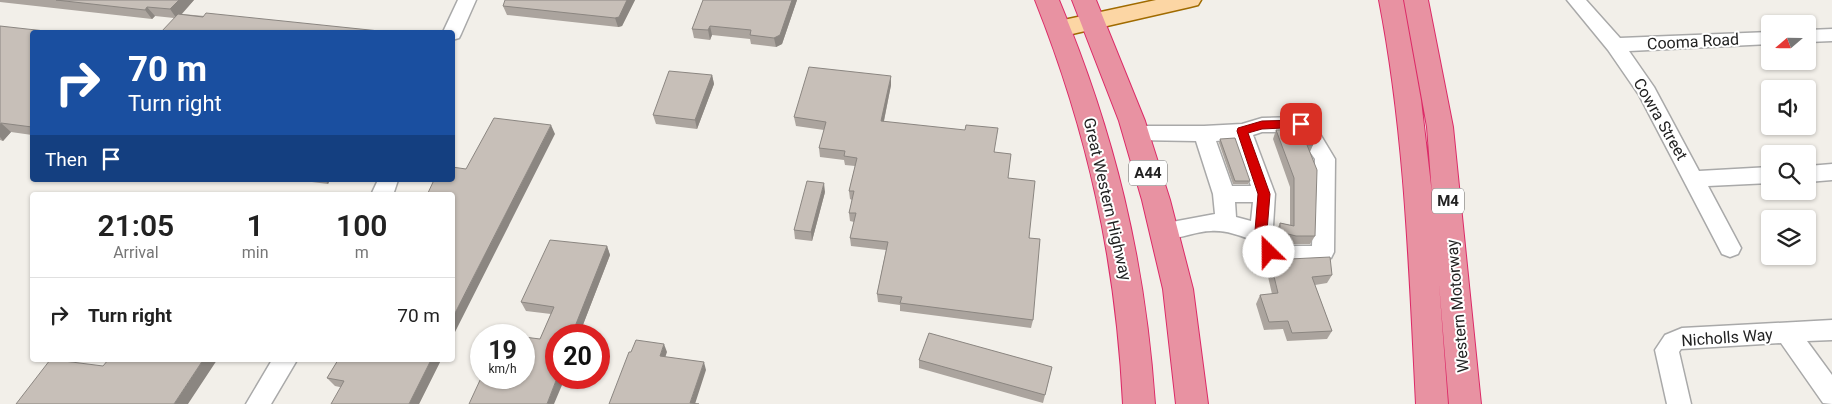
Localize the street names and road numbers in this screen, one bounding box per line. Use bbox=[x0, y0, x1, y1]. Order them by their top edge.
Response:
street label: Cooma Road bbox=[1647, 30, 1739, 53]
street label: Cowra Street bbox=[1629, 75, 1692, 164]
street label: Great Western Highway bbox=[1080, 116, 1136, 283]
road number: A44 bbox=[1129, 160, 1167, 186]
road number: M4 bbox=[1432, 188, 1464, 214]
street label: Western Motorway bbox=[1442, 238, 1473, 373]
street label: Nicholls Way bbox=[1681, 325, 1774, 350]

